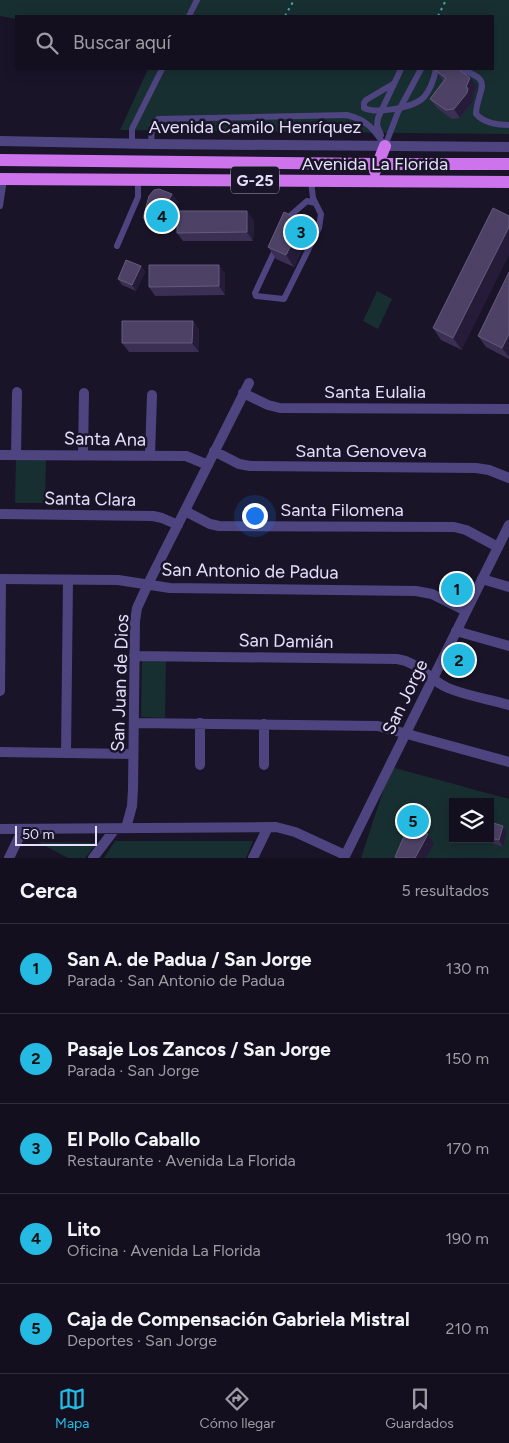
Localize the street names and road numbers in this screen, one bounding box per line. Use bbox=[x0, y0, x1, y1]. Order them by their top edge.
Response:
street label: Avenida Camilo Henríquez bbox=[149, 116, 361, 138]
street label: Avenida La Florida bbox=[302, 153, 448, 175]
road number: G-25 bbox=[231, 166, 279, 194]
street label: Santa Eulalia bbox=[324, 381, 426, 403]
street label: Santa Ana bbox=[64, 427, 146, 451]
street label: Santa Genoveva bbox=[295, 440, 427, 462]
street label: Santa Clara bbox=[44, 487, 136, 511]
street label: Santa Filomena bbox=[280, 499, 404, 521]
street label: San Antonio de Padua bbox=[161, 558, 339, 584]
street label: San Juan de Dios bbox=[107, 614, 133, 752]
street label: San Damián bbox=[238, 629, 334, 653]
street label: San Jorge bbox=[377, 656, 433, 738]

